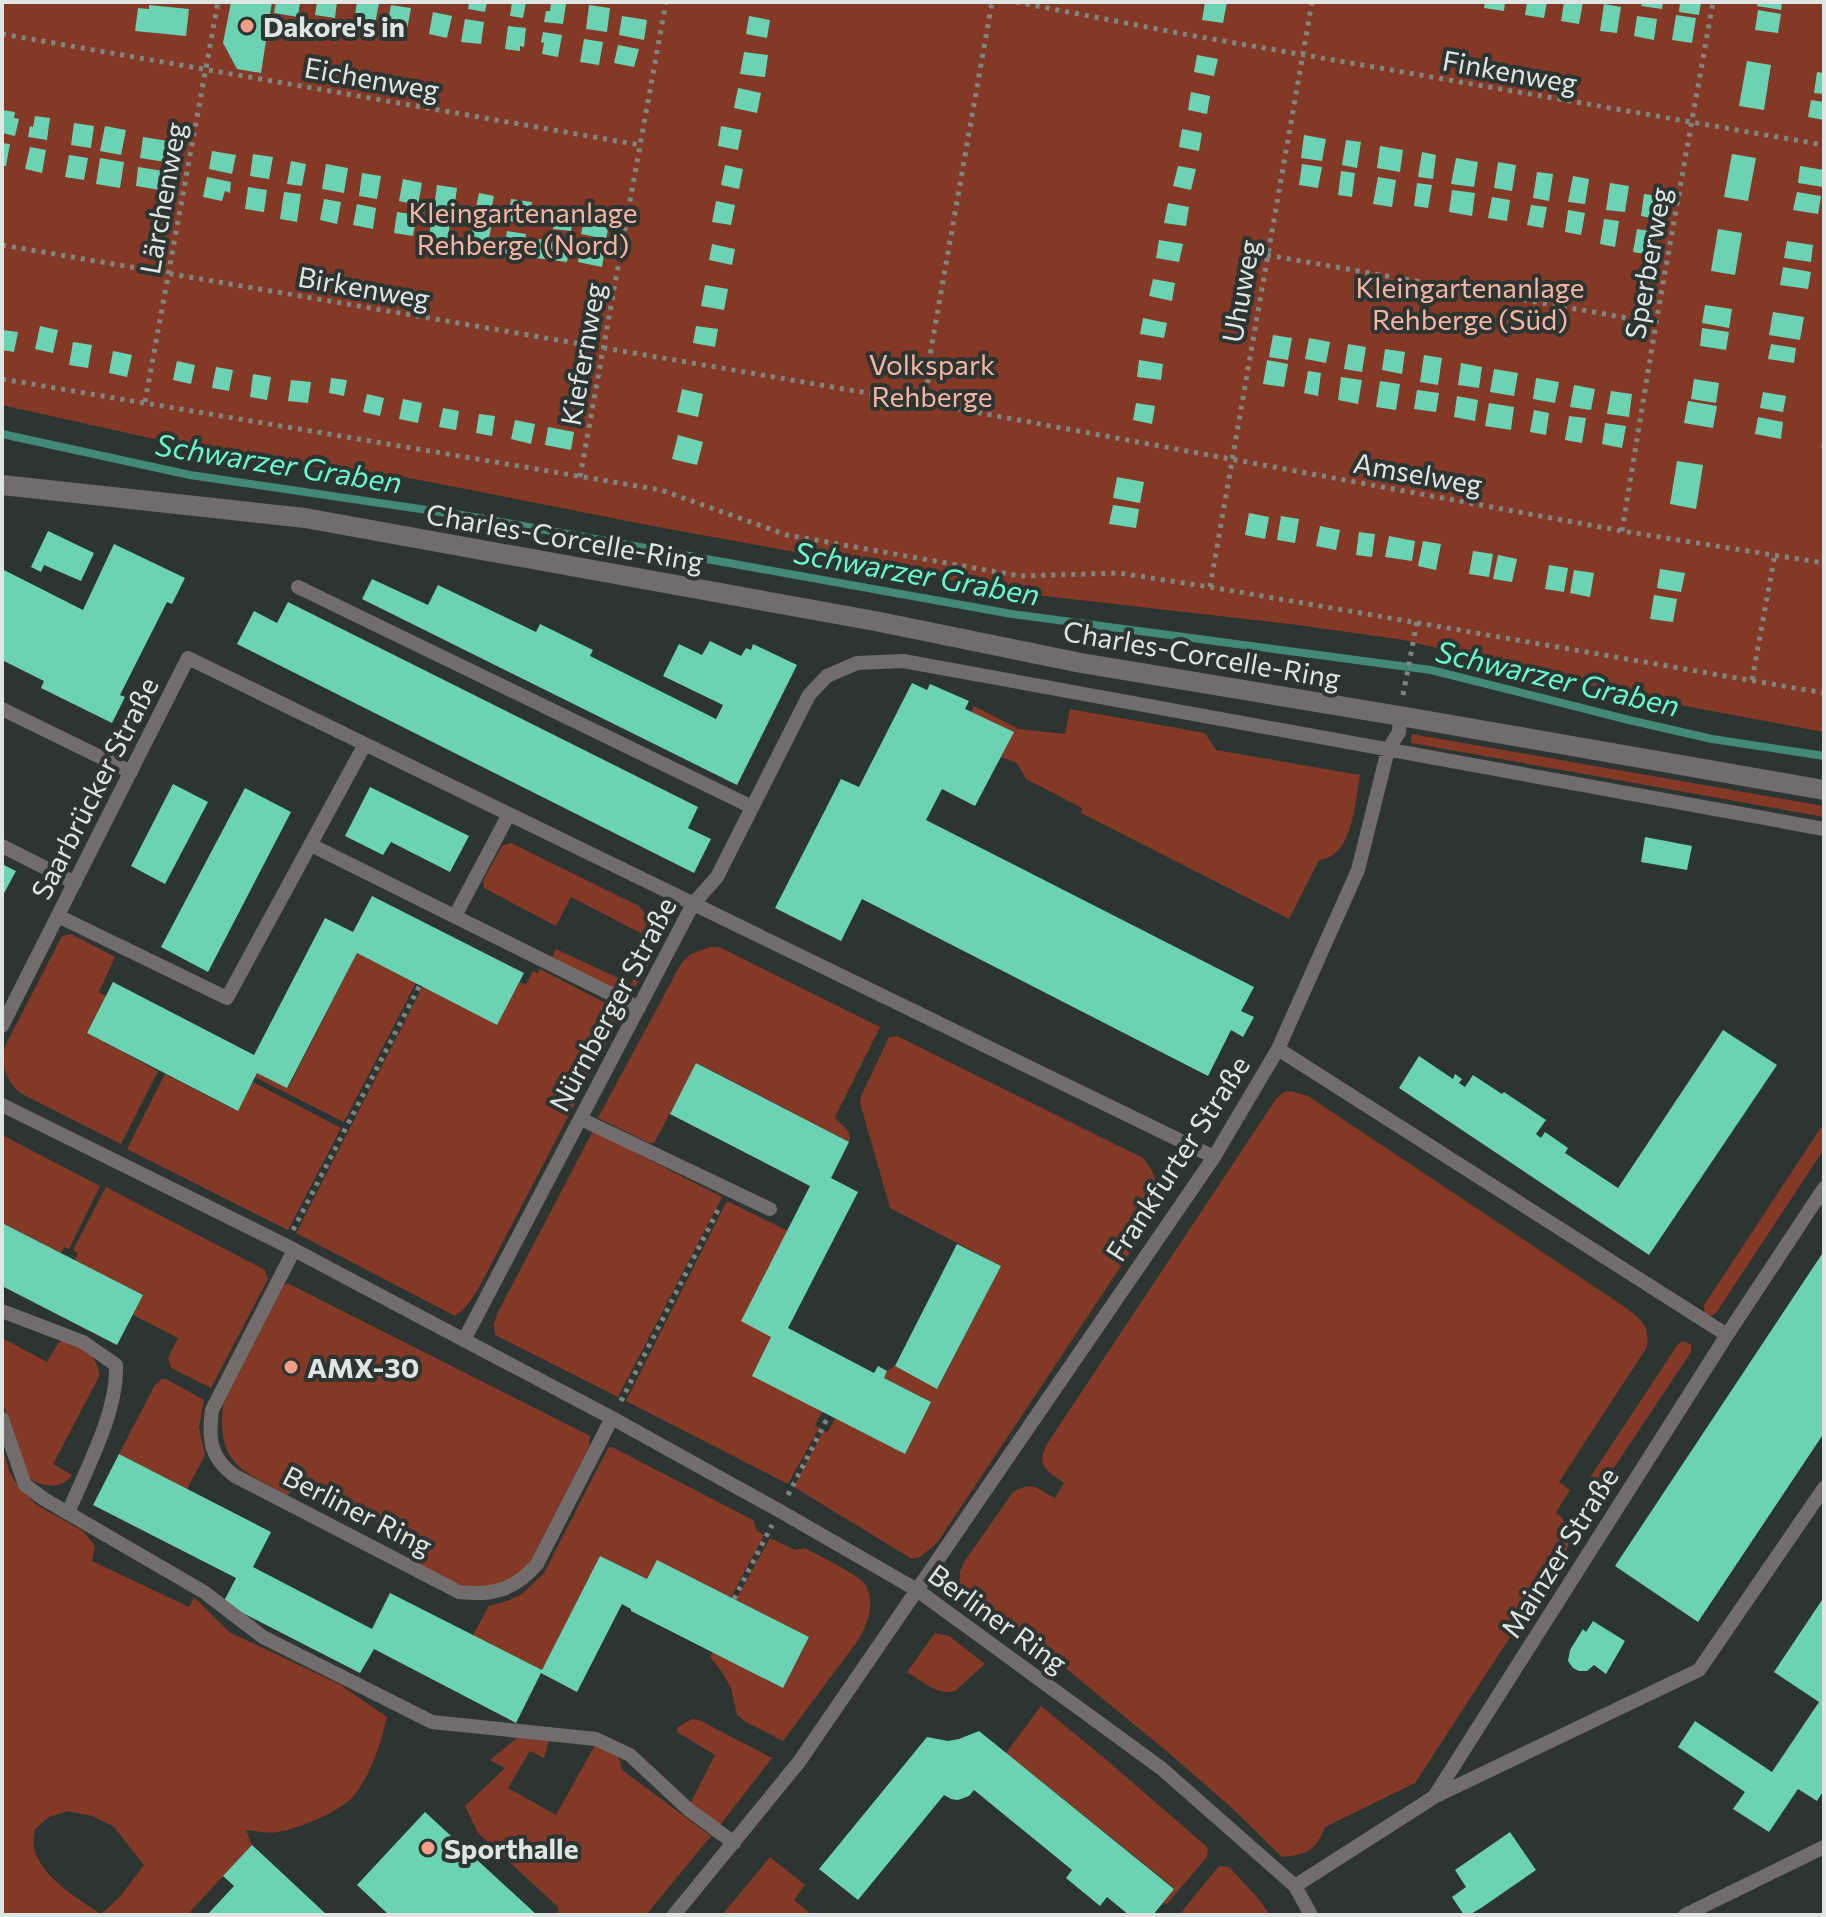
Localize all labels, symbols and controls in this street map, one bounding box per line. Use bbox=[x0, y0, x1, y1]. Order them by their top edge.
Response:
place label: Dakore's in bbox=[263, 9, 405, 43]
marker: Dakore's in bbox=[238, 17, 256, 35]
street label: Finkenweg bbox=[1440, 42, 1580, 100]
street label: Eichenweg bbox=[302, 49, 442, 107]
street label: Lärchenweg bbox=[132, 119, 192, 277]
street label: Sperberweg bbox=[1617, 185, 1677, 341]
park label: Kleingartenanlage Rehberge (Nord) bbox=[409, 195, 637, 261]
street label: Uhuweg bbox=[1214, 237, 1266, 345]
street label: Birkenweg bbox=[295, 259, 433, 315]
park label: Kleingartenanlage Rehberge (Süd) bbox=[1356, 270, 1584, 336]
street label: Kiefernweg bbox=[553, 280, 611, 428]
park label: Volkspark Rehberge bbox=[869, 347, 995, 413]
water label: Schwarzer Graben bbox=[153, 424, 405, 500]
street label: Amselweg bbox=[1351, 445, 1485, 501]
street label: Charles-Corcelle-Ring bbox=[424, 496, 706, 578]
water label: Schwarzer Graben bbox=[791, 532, 1043, 612]
street label: Charles-Corcelle-Ring bbox=[1061, 613, 1343, 695]
water label: Schwarzer Graben bbox=[1433, 631, 1683, 723]
street label: Saarbrücker Straße bbox=[23, 671, 165, 905]
street label: Nürnberger Straße bbox=[541, 891, 683, 1117]
street label: Frankfurter Straße bbox=[1098, 1049, 1256, 1267]
place label: AMX-30 bbox=[307, 1350, 419, 1384]
marker: AMX-30 bbox=[282, 1358, 300, 1376]
street label: Berliner Ring bbox=[278, 1458, 438, 1562]
street label: Mainzer Straße bbox=[1493, 1461, 1625, 1643]
street label: Berliner Ring bbox=[922, 1556, 1074, 1680]
place label: Sporthalle bbox=[444, 1831, 578, 1865]
marker: Sporthalle bbox=[419, 1839, 437, 1857]

